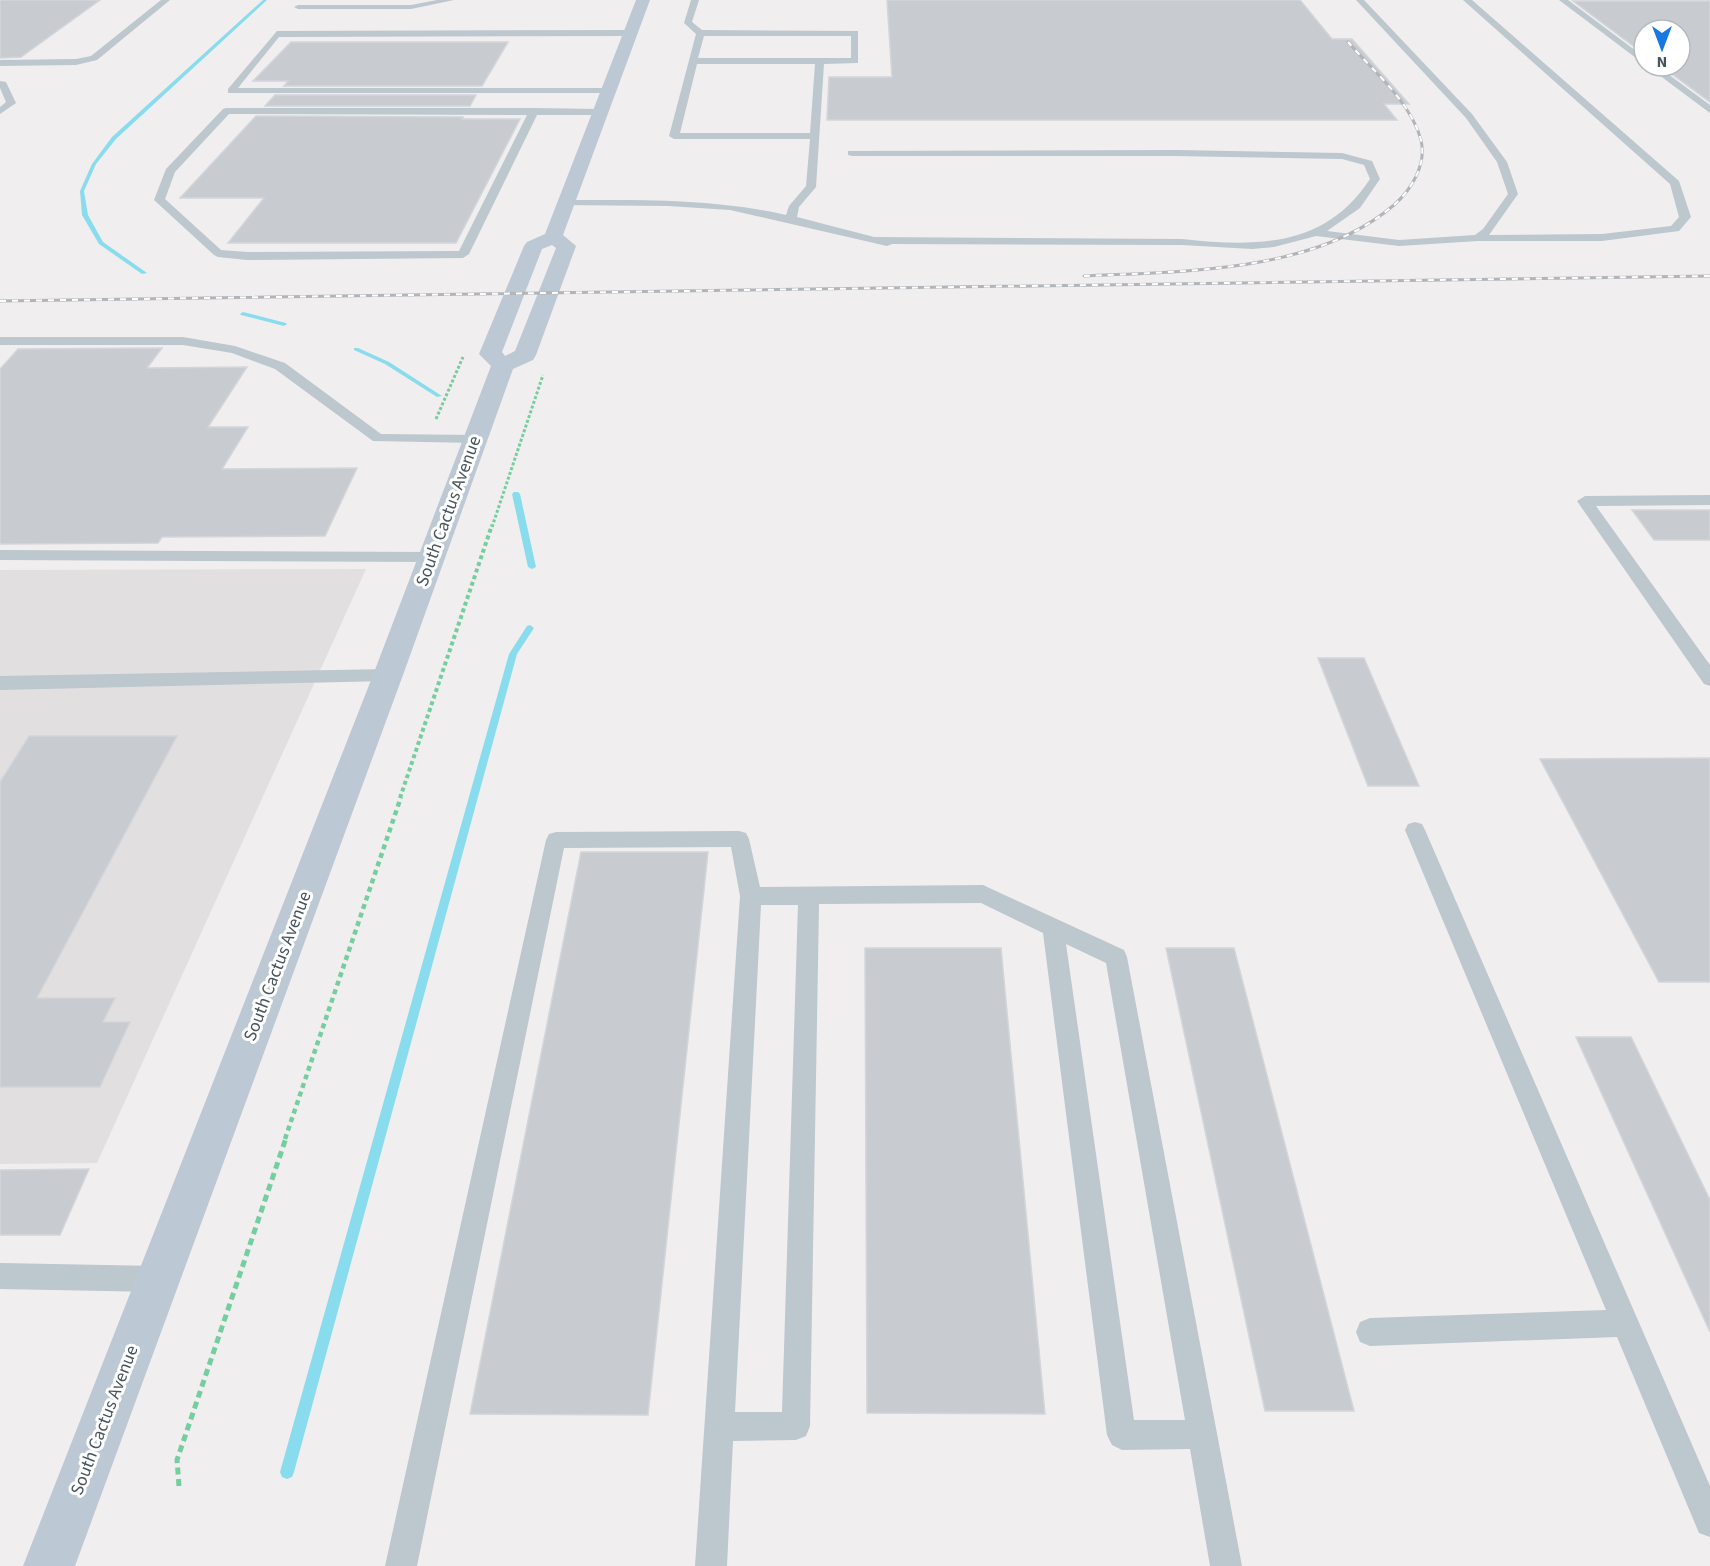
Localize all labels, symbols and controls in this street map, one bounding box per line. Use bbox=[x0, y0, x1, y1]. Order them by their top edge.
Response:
north arrow bbox=[1632, 18, 1692, 78]
text: N bbox=[1657, 51, 1667, 73]
street label: South Cactus Avenue bbox=[410, 432, 487, 590]
street label: South Cactus Avenue bbox=[237, 888, 318, 1045]
street label: South Cactus Avenue bbox=[64, 1342, 145, 1499]

